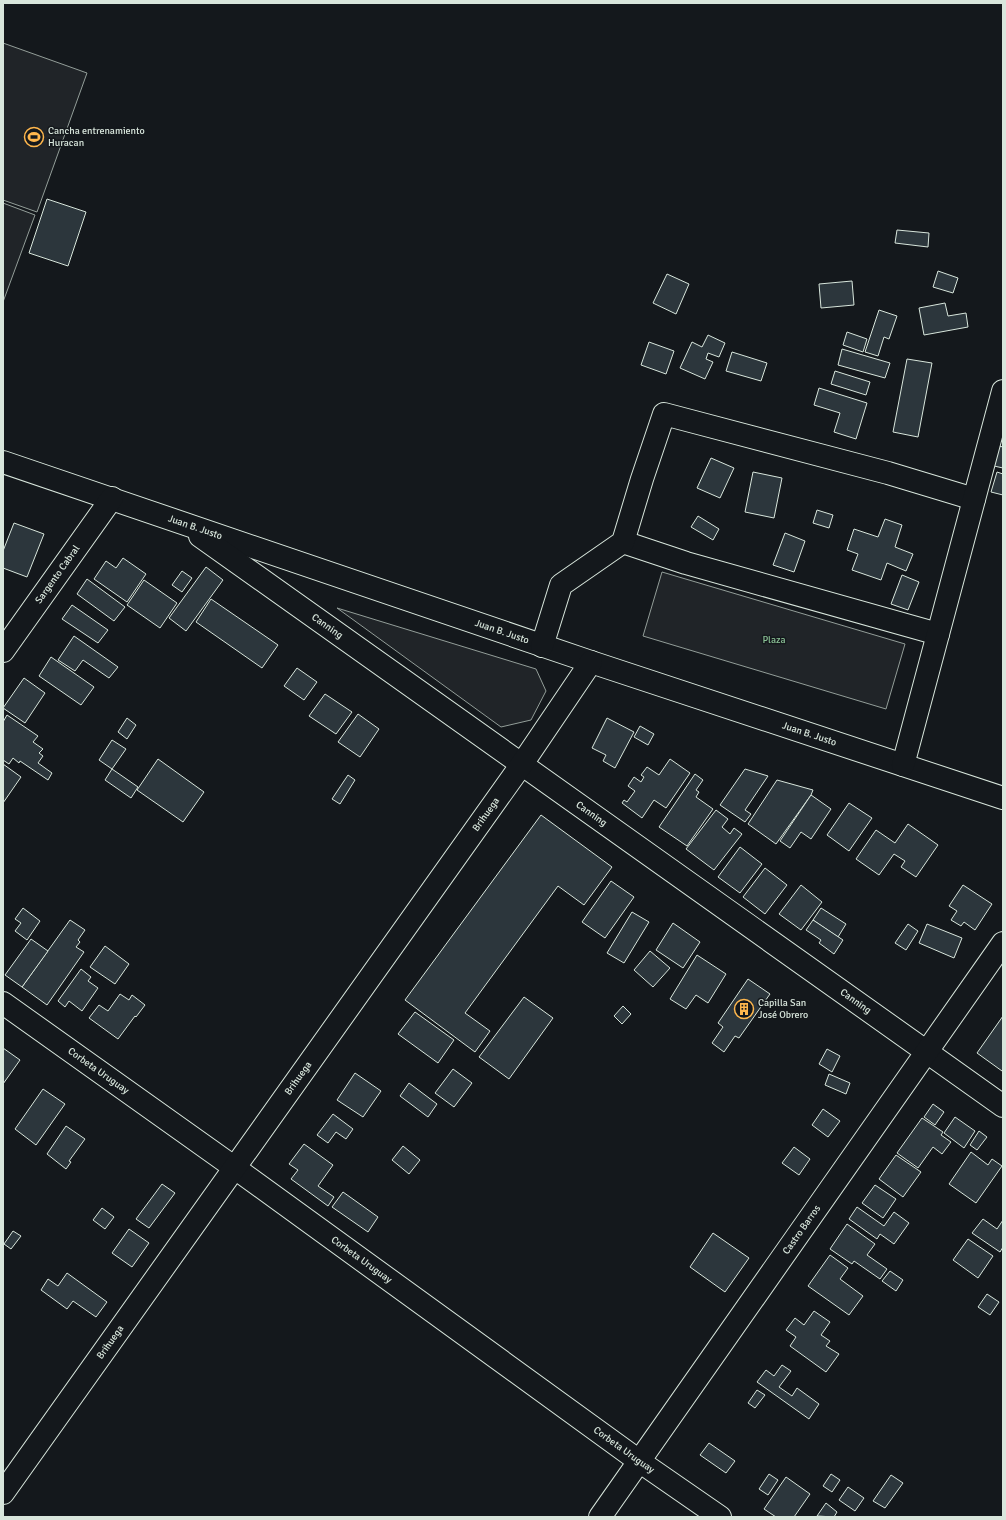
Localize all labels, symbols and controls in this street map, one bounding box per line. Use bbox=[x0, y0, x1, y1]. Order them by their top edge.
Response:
place label: Cancha entrenamiento Huracan bbox=[48, 125, 145, 149]
sports icon: Cancha entrenamiento Huracan bbox=[23, 126, 45, 148]
street label: Juan B. Justo bbox=[166, 513, 224, 542]
street label: Sargento Cabral bbox=[33, 543, 82, 606]
street label: Canning bbox=[309, 611, 345, 641]
street label: Juan B. Justo bbox=[473, 617, 531, 647]
park label: Plaza bbox=[762, 634, 786, 646]
street label: Juan B. Justo bbox=[781, 719, 838, 749]
street label: Brihuega bbox=[470, 795, 502, 834]
street label: Canning bbox=[573, 799, 609, 829]
street label: Canning bbox=[838, 986, 874, 1017]
place label: Capilla San José Obrero bbox=[758, 997, 808, 1021]
building icon: Capilla San José Obrero bbox=[733, 998, 755, 1020]
street label: Corbeta Uruguay bbox=[65, 1045, 132, 1097]
street label: Brihuega bbox=[282, 1059, 314, 1098]
street label: Castro Barros bbox=[780, 1202, 824, 1257]
street label: Corbeta Uruguay bbox=[329, 1234, 395, 1286]
street label: Brihuega bbox=[94, 1323, 126, 1362]
street label: Corbeta Uruguay bbox=[591, 1424, 657, 1476]

